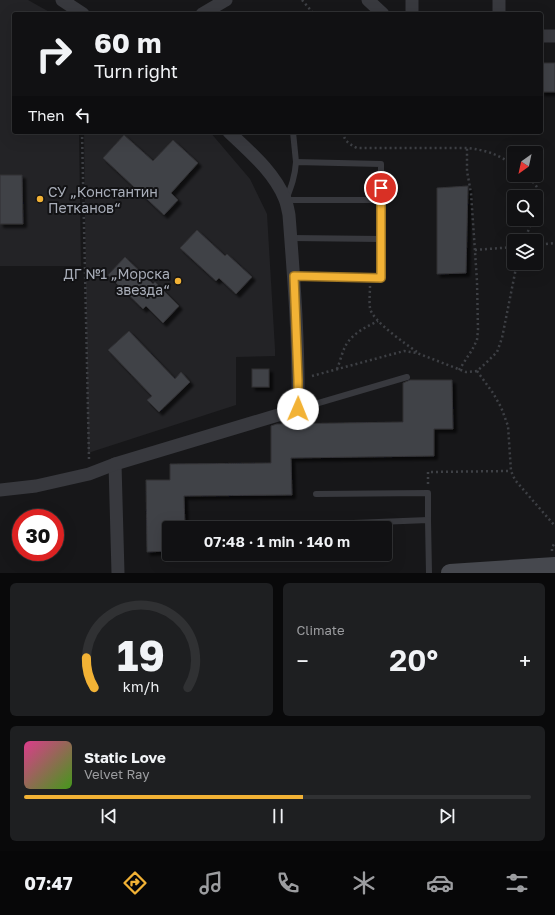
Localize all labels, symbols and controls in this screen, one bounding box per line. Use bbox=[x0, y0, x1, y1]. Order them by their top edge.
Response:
text: 60 m bbox=[94, 26, 161, 59]
icon: right bbox=[28, 28, 80, 80]
text: Turn right bbox=[94, 60, 178, 82]
icon: left bbox=[72, 104, 94, 126]
text: Then bbox=[28, 106, 64, 124]
north arrow bbox=[507, 146, 543, 182]
map controls bbox=[507, 146, 543, 270]
pin bbox=[364, 171, 398, 205]
icon: arrive bbox=[370, 177, 392, 199]
place label: СУ „Константин Петканов“ bbox=[48, 183, 158, 216]
button: search bbox=[507, 190, 543, 226]
marker: СУ „Константин Петканов“ bbox=[35, 194, 45, 204]
button: layers bbox=[507, 234, 543, 270]
place label: ДГ №1 „Морска звезда“ bbox=[63, 265, 170, 298]
marker: ДГ №1 „Морска звезда“ bbox=[173, 276, 183, 286]
position arrow bbox=[277, 388, 319, 430]
speed limit sign: 30 bbox=[12, 509, 64, 561]
text: 07:48 · 1 min · 140 m bbox=[204, 532, 350, 550]
text: Climate bbox=[297, 622, 344, 638]
text: 19 bbox=[117, 629, 165, 679]
text: 20° bbox=[389, 642, 438, 678]
text: − bbox=[297, 647, 309, 674]
text: + bbox=[519, 647, 531, 674]
text: km/h bbox=[123, 677, 159, 694]
text: Static Love bbox=[84, 748, 166, 766]
text: Velvet Ray bbox=[84, 766, 149, 782]
icon: previous bbox=[98, 805, 120, 827]
icon: pause bbox=[267, 805, 289, 827]
icon: next bbox=[436, 805, 458, 827]
icon: directions bbox=[121, 869, 149, 897]
icon: music bbox=[197, 869, 225, 897]
icon: phone bbox=[274, 869, 302, 897]
icon: climate bbox=[350, 869, 378, 897]
icon: car bbox=[426, 869, 454, 897]
icon: filters bbox=[503, 869, 531, 897]
text: 07:47 bbox=[24, 872, 73, 894]

